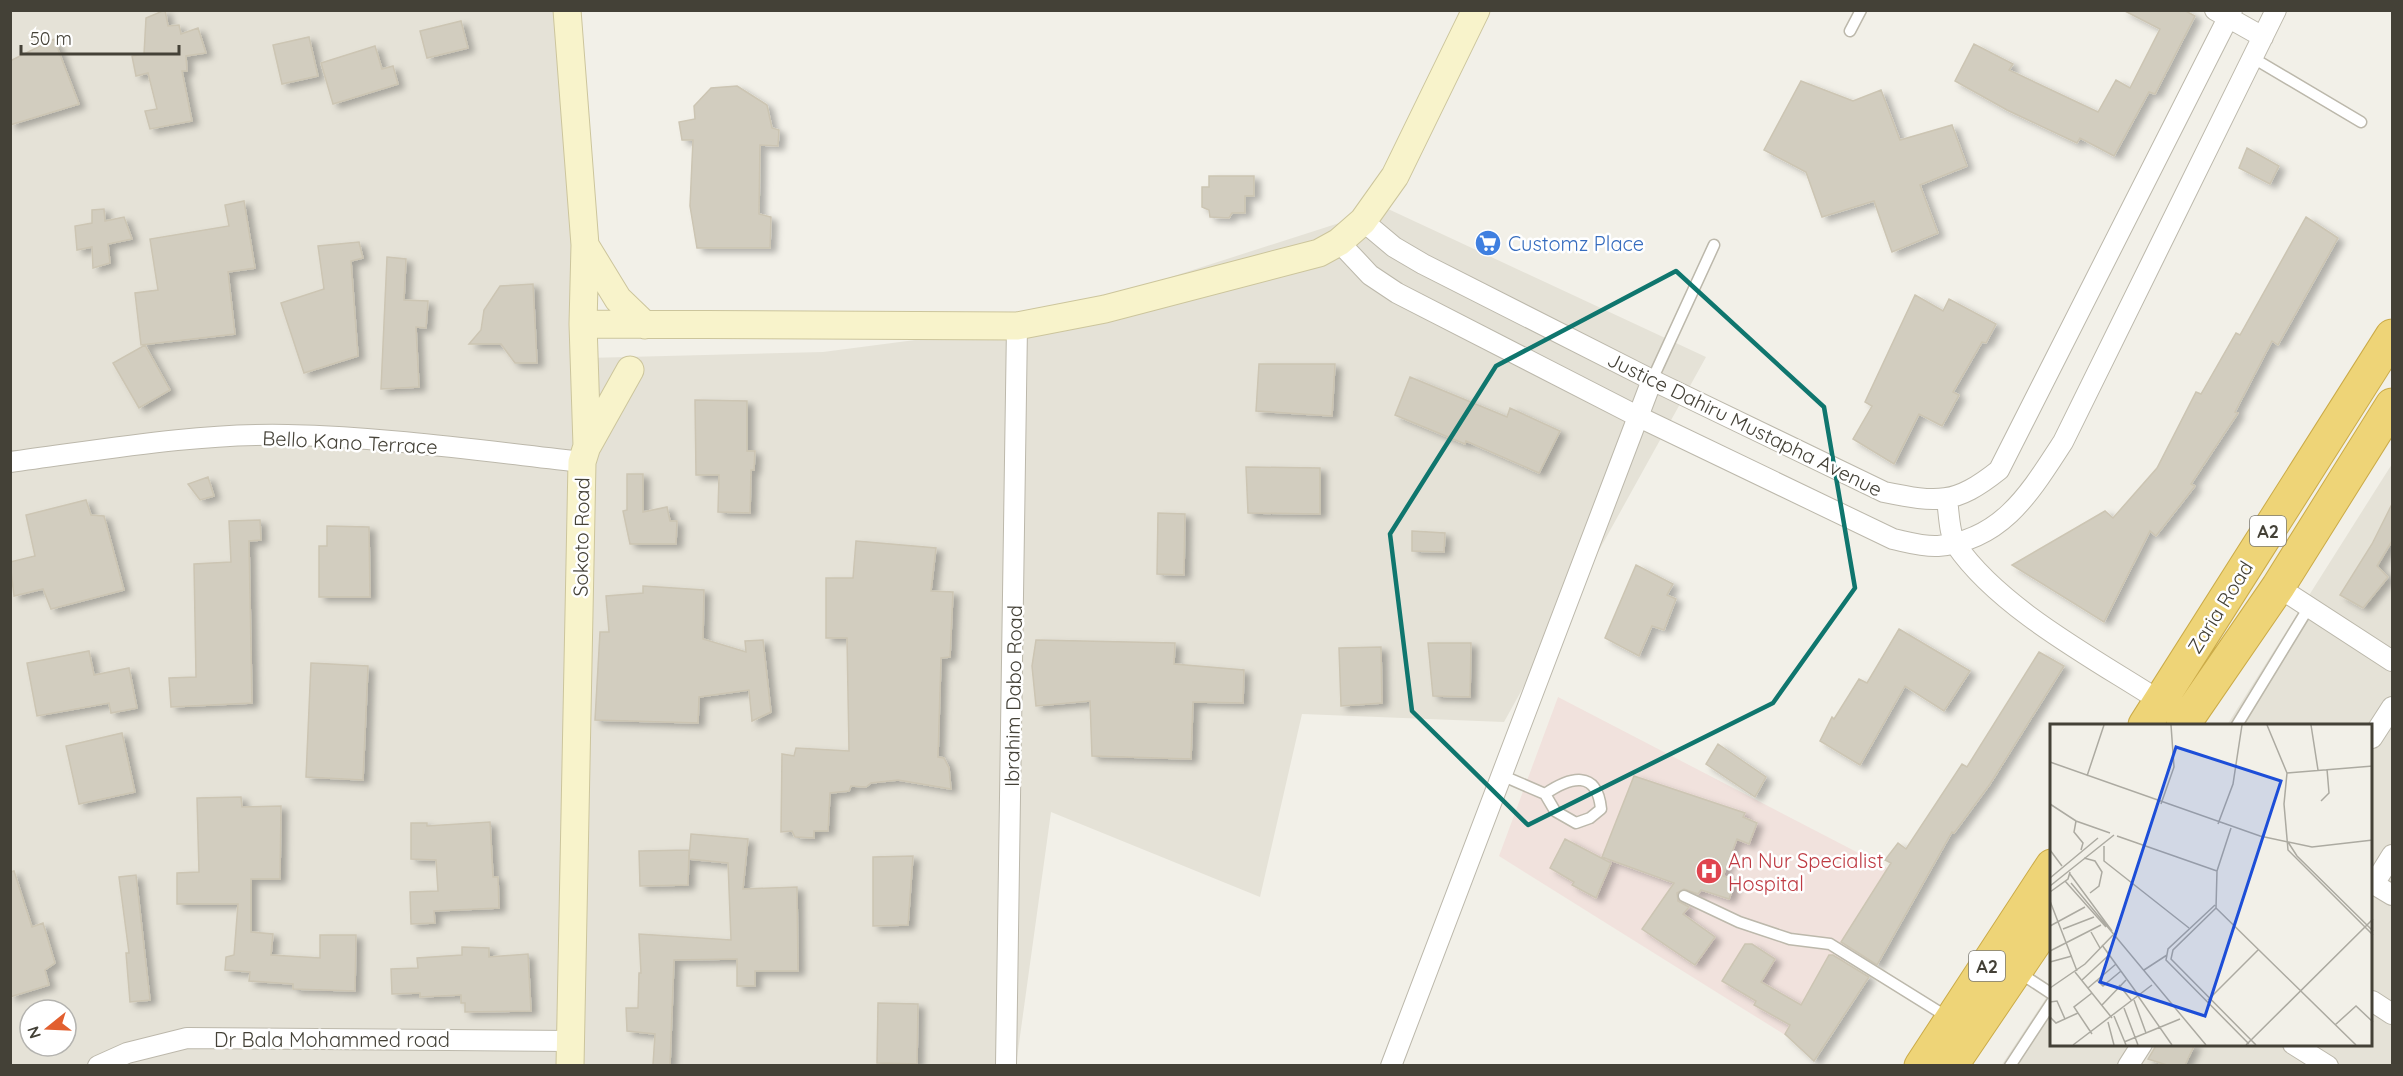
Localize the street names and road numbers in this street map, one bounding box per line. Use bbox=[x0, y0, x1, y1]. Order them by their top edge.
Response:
street label: Justice Dahiru Mustapha Avenue bbox=[1603, 346, 1887, 502]
street label: Bello Kano Terrace bbox=[262, 425, 438, 459]
street label: Sokoto Road bbox=[567, 477, 595, 597]
road number: A2 bbox=[2250, 516, 2286, 546]
street label: Zaria Road bbox=[2182, 556, 2258, 658]
street label: Ibrahim Dabo Road bbox=[999, 605, 1027, 787]
road number: A2 bbox=[1969, 951, 2005, 981]
street label: Dr Bala Mohammed road bbox=[214, 1027, 450, 1052]

